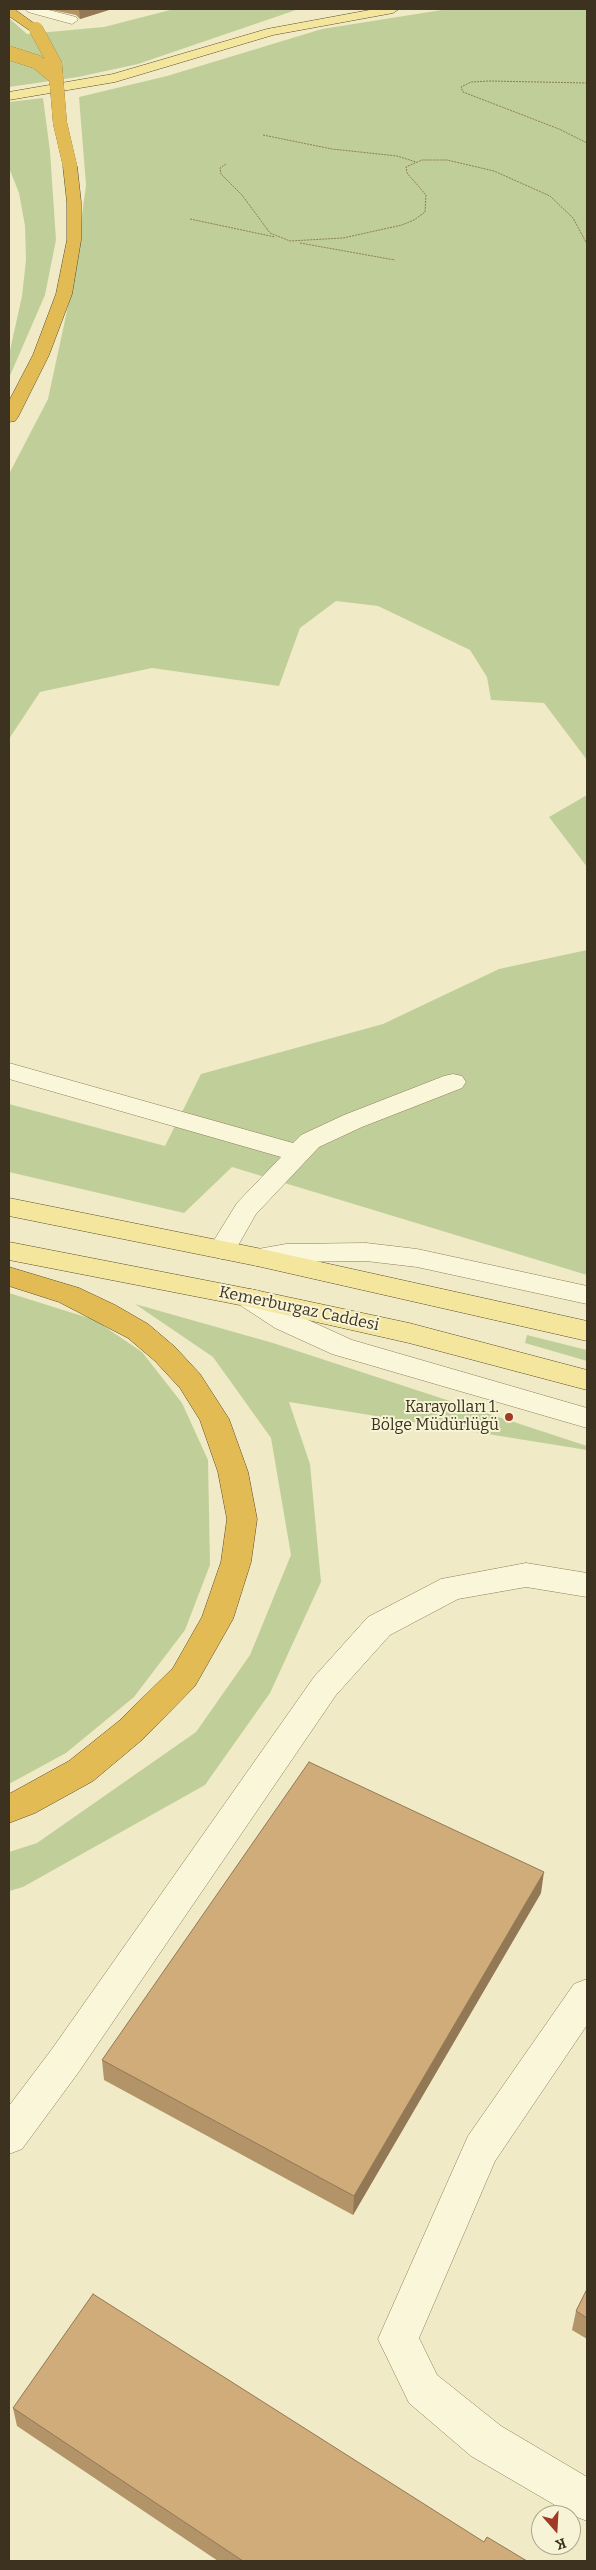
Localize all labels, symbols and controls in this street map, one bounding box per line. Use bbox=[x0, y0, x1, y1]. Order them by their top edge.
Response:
street label: Kemerburgaz Caddesi bbox=[217, 1283, 381, 1335]
place label: Karayolları 1. Bölge Müdürlüğü bbox=[371, 1398, 499, 1436]
marker: Karayolları 1. Bölge Müdürlüğü bbox=[503, 1411, 515, 1423]
north arrow bbox=[531, 2505, 581, 2555]
text: K bbox=[553, 2534, 568, 2553]

